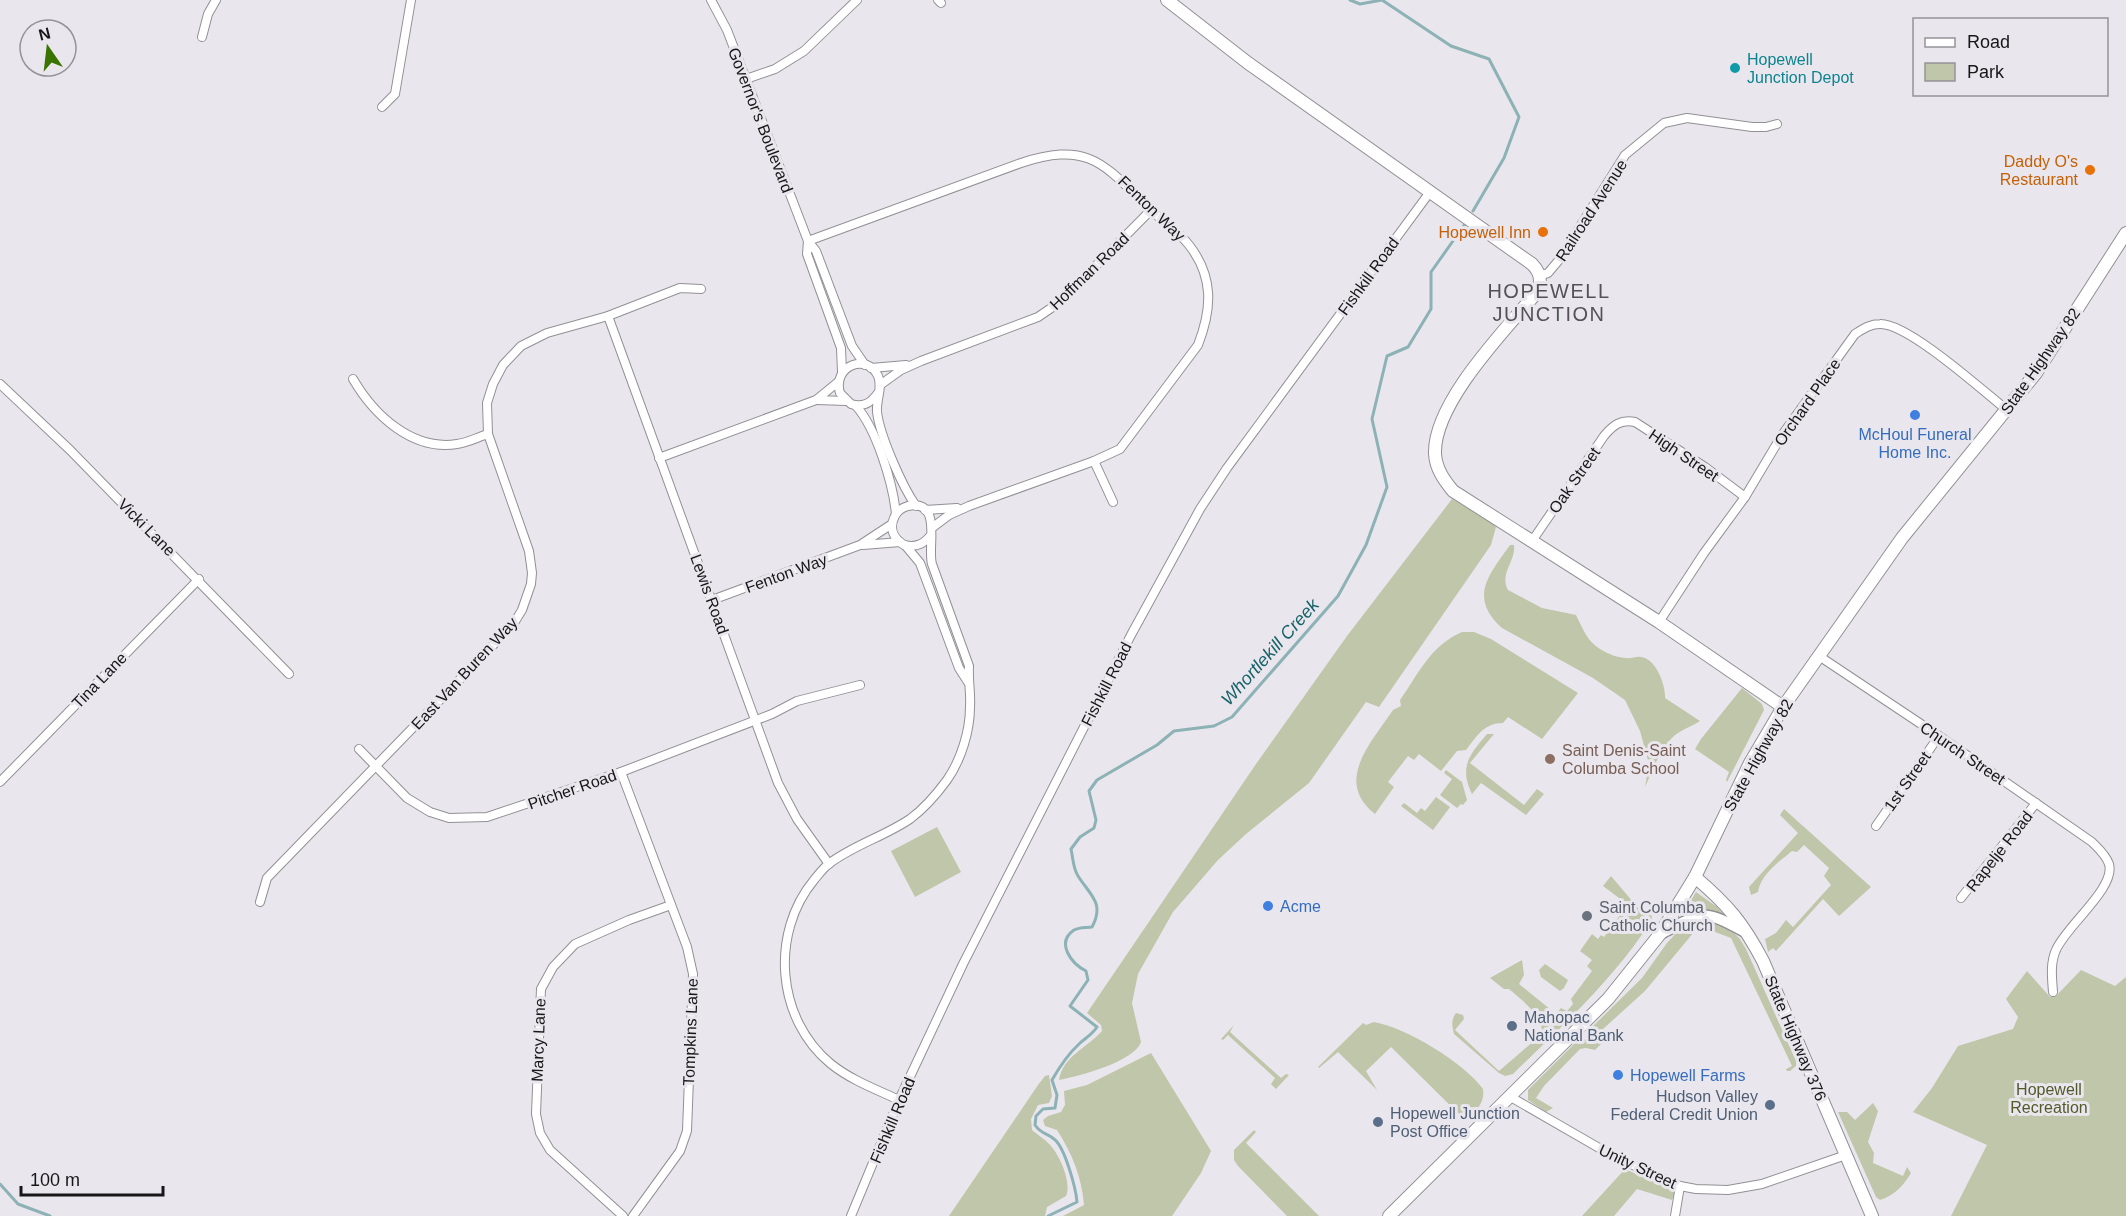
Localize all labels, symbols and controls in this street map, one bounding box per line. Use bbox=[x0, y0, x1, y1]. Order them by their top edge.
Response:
north arrow bbox=[18, 18, 78, 78]
legend bbox=[1913, 18, 2108, 96]
text: N bbox=[37, 24, 52, 44]
text: Road bbox=[1967, 32, 2010, 52]
street label: Governor's Boulevard bbox=[725, 45, 796, 195]
place label: Hopewell Junction Depot bbox=[1747, 51, 1854, 86]
marker: Hopewell Junction Depot bbox=[1728, 61, 1742, 75]
text: Park bbox=[1967, 62, 2005, 82]
place label: Daddy O's Restaurant bbox=[2000, 153, 2079, 188]
street label: Railroad Avenue bbox=[1552, 156, 1630, 264]
marker: Daddy O's Restaurant bbox=[2083, 163, 2097, 177]
street label: Fenton Way bbox=[1115, 172, 1188, 244]
place label: Hopewell Inn bbox=[1439, 224, 1531, 241]
marker: Hopewell Inn bbox=[1536, 225, 1550, 239]
street label: Hoffman Road bbox=[1046, 230, 1132, 313]
street label: Fishkill Road bbox=[1335, 234, 1402, 318]
district label: HOPEWELL JUNCTION bbox=[1487, 280, 1611, 325]
street label: State Highway 82 bbox=[1997, 305, 2083, 418]
street label: Orchard Place bbox=[1771, 355, 1844, 449]
marker: McHoul Funeral Home Inc. bbox=[1908, 408, 1922, 422]
street label: High Street bbox=[1646, 426, 1722, 485]
place label: McHoul Funeral Home Inc. bbox=[1859, 426, 1971, 461]
street label: Oak Street bbox=[1546, 444, 1604, 516]
street label: Vicki Lane bbox=[115, 495, 179, 559]
street label: Fenton Way bbox=[743, 551, 829, 596]
street label: Lewis Road bbox=[687, 552, 732, 636]
water label: Whortlekill Creek bbox=[1217, 594, 1324, 709]
street label: East Van Buren Way bbox=[408, 614, 521, 733]
street label: Fishkill Road bbox=[1078, 640, 1135, 729]
street label: Tina Lane bbox=[69, 649, 130, 712]
street label: State Highway 82 bbox=[1721, 696, 1796, 814]
street label: Church Street bbox=[1917, 719, 2009, 788]
place label: Saint Denis-Saint Columba School bbox=[1562, 742, 1686, 777]
street label: 1st Street bbox=[1881, 748, 1934, 814]
marker: Saint Denis-Saint Columba School bbox=[1543, 752, 1557, 766]
street label: Pitcher Road bbox=[526, 766, 619, 813]
street label: Rapelje Road bbox=[1963, 808, 2036, 895]
place label: Acme bbox=[1280, 898, 1321, 915]
marker: Acme bbox=[1261, 899, 1275, 913]
place label: Saint Columba Catholic Church bbox=[1599, 899, 1713, 934]
marker: Saint Columba Catholic Church bbox=[1580, 909, 1594, 923]
street label: State Highway 376 bbox=[1761, 973, 1830, 1103]
street label: Tompkins Lane bbox=[680, 978, 701, 1086]
street label: Marcy Lane bbox=[529, 998, 548, 1082]
place label: Mahopac National Bank bbox=[1524, 1009, 1625, 1044]
marker: Mahopac National Bank bbox=[1505, 1019, 1519, 1033]
place label: Hopewell Farms bbox=[1630, 1067, 1746, 1084]
marker: Hopewell Farms bbox=[1611, 1068, 1625, 1082]
street label: Fishkill Road bbox=[867, 1075, 918, 1166]
park label: Hopewell Recreation bbox=[2010, 1081, 2088, 1116]
place label: Hudson Valley Federal Credit Union bbox=[1610, 1088, 1758, 1123]
marker: Hudson Valley Federal Credit Union bbox=[1763, 1098, 1777, 1112]
place label: Hopewell Junction Post Office bbox=[1390, 1105, 1520, 1140]
marker: Hopewell Junction Post Office bbox=[1371, 1115, 1385, 1129]
street label: Unity Street bbox=[1596, 1141, 1680, 1192]
scale bar bbox=[21, 1159, 164, 1197]
text: 100 m bbox=[30, 1170, 80, 1190]

